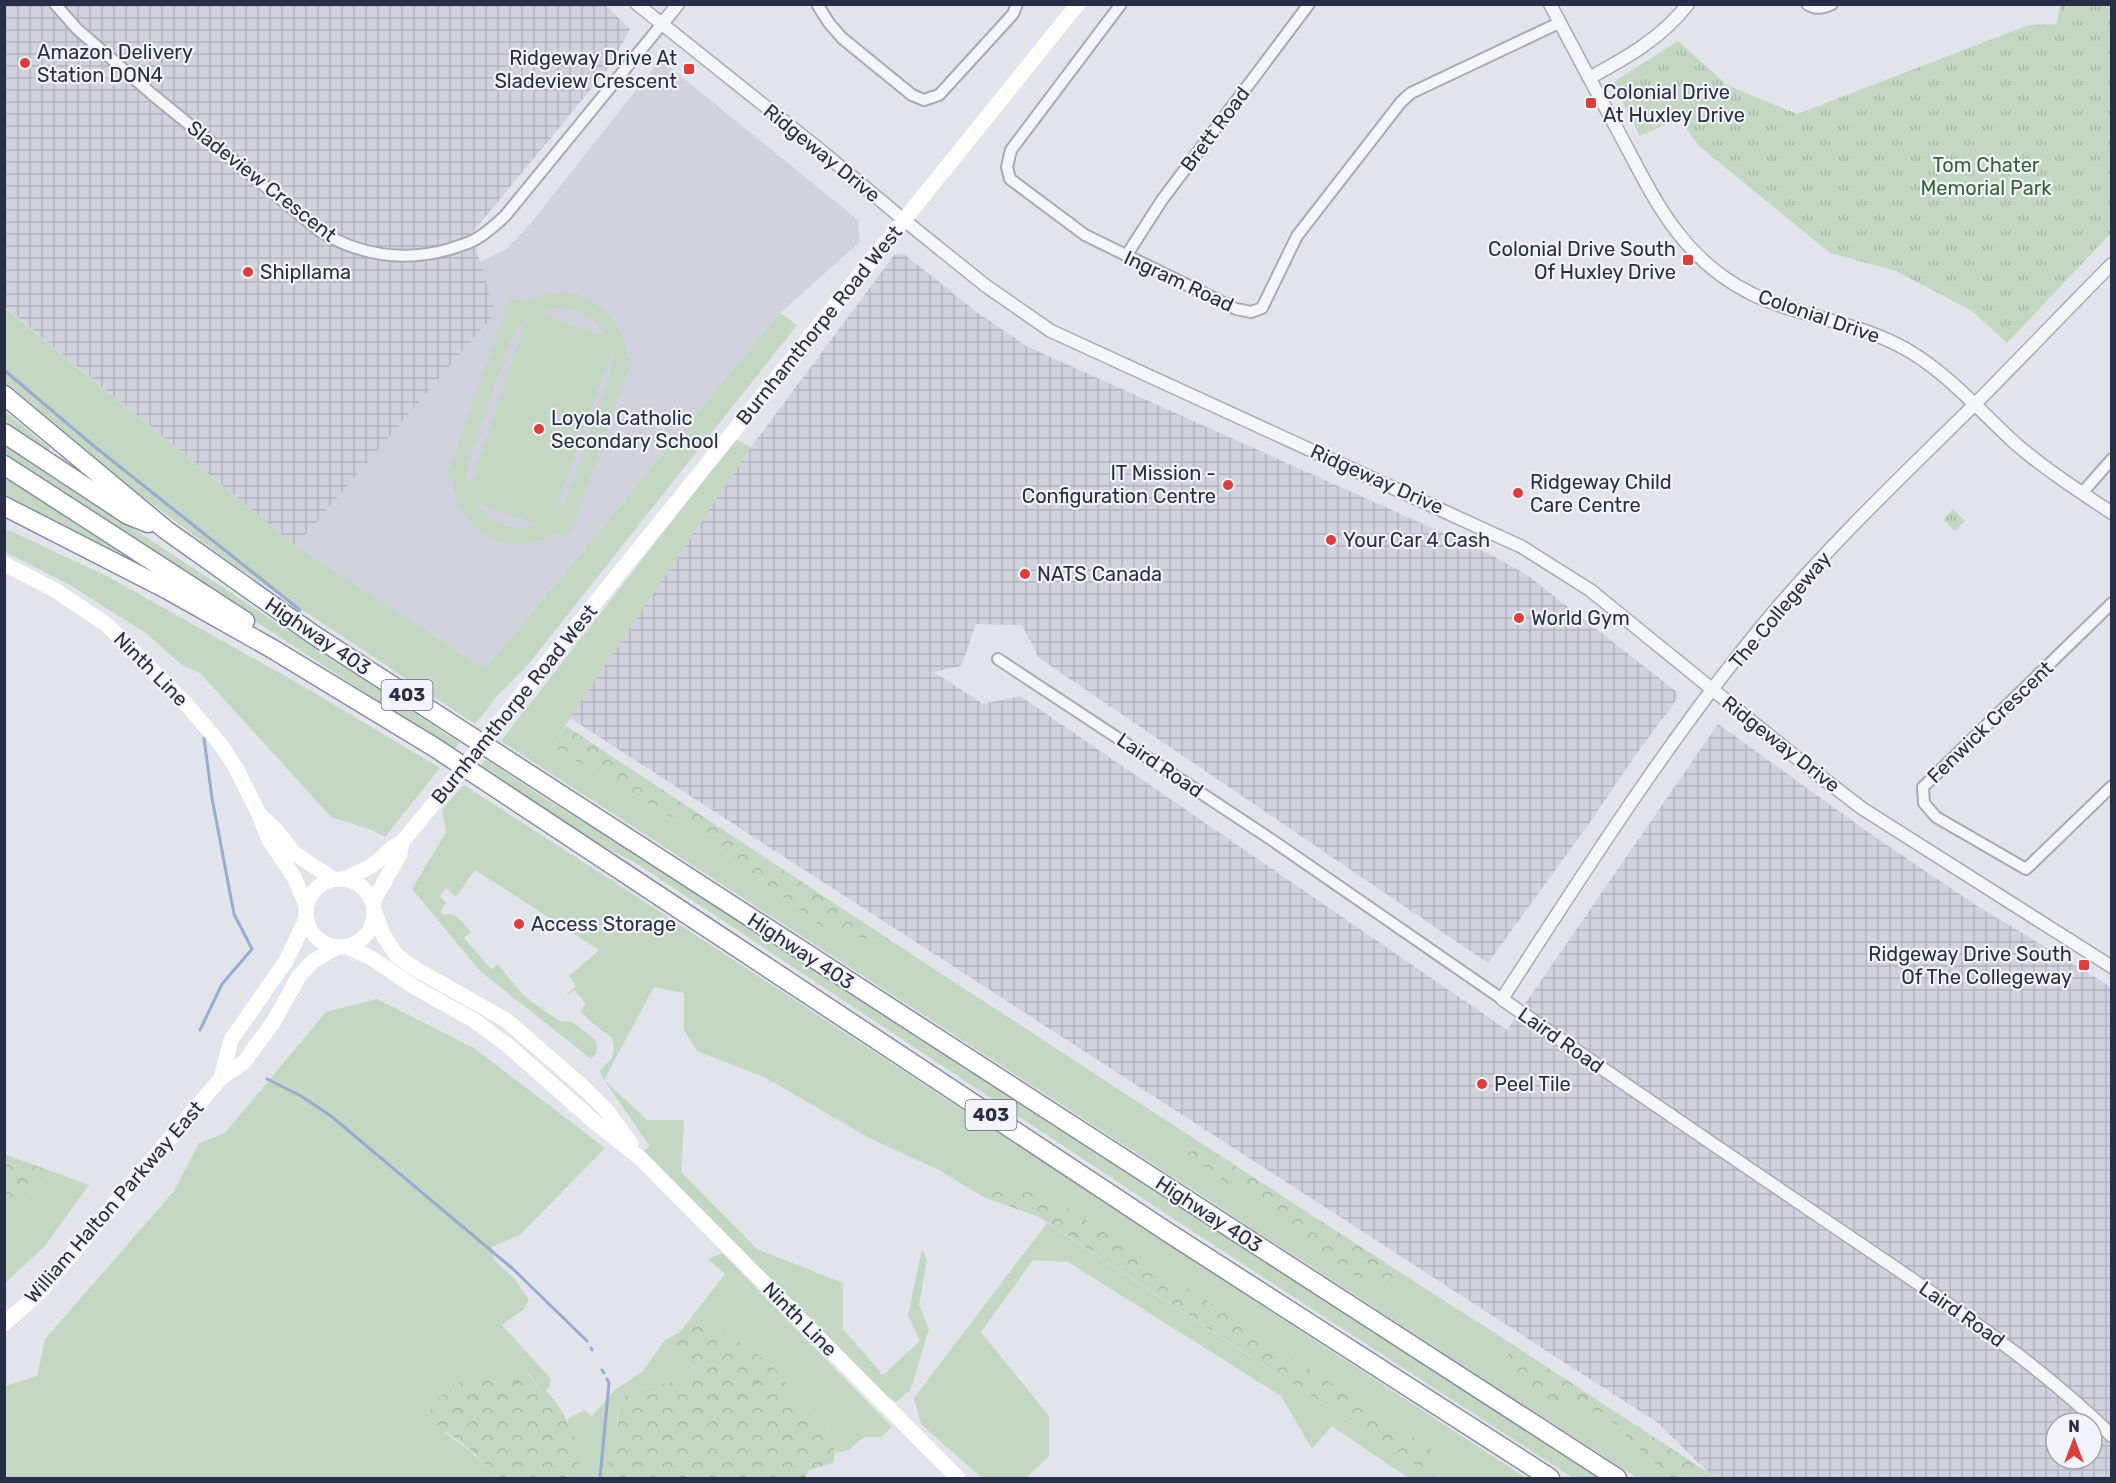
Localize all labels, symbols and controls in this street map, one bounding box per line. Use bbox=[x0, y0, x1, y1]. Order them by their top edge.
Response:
place label: Amazon Delivery Station DON4 bbox=[37, 40, 193, 87]
place label: Ridgeway Drive At Sladeview Crescent bbox=[494, 46, 677, 93]
marker: Amazon Delivery Station DON4 bbox=[18, 56, 32, 70]
marker: Ridgeway Drive At Sladeview Crescent bbox=[682, 62, 696, 76]
place label: Colonial Drive At Huxley Drive bbox=[1603, 80, 1745, 127]
street label: Brett Road bbox=[1175, 82, 1255, 176]
marker: Colonial Drive At Huxley Drive bbox=[1584, 96, 1598, 110]
street label: Ridgeway Drive bbox=[759, 99, 885, 207]
street label: Sladeview Crescent bbox=[183, 115, 341, 247]
park label: Tom Chater Memorial Park bbox=[1920, 153, 2052, 200]
street label: Burnhamthorpe Road West bbox=[731, 220, 907, 430]
place label: Colonial Drive South Of Huxley Drive bbox=[1488, 237, 1676, 284]
street label: Ingram Road bbox=[1120, 245, 1238, 317]
marker: Colonial Drive South Of Huxley Drive bbox=[1681, 253, 1695, 267]
place label: Shipllama bbox=[260, 260, 351, 284]
marker: Shipllama bbox=[241, 265, 255, 279]
street label: Colonial Drive bbox=[1755, 284, 1883, 348]
place label: Loyola Catholic Secondary School bbox=[551, 406, 719, 453]
marker: Loyola Catholic Secondary School bbox=[532, 422, 546, 436]
street label: Ridgeway Drive bbox=[1307, 439, 1447, 519]
place label: IT Mission - Configuration Centre bbox=[1022, 461, 1216, 508]
place label: Ridgeway Child Care Centre bbox=[1530, 470, 1672, 517]
marker: IT Mission - Configuration Centre bbox=[1221, 478, 1235, 492]
marker: Ridgeway Child Care Centre bbox=[1511, 486, 1525, 500]
place label: Your Car 4 Cash bbox=[1343, 528, 1490, 552]
marker: Your Car 4 Cash bbox=[1324, 533, 1338, 547]
street label: The Collegeway bbox=[1724, 547, 1836, 673]
place label: NATS Canada bbox=[1037, 562, 1162, 586]
marker: NATS Canada bbox=[1018, 567, 1032, 581]
street label: Highway 403 bbox=[261, 592, 375, 680]
street label: Burnhamthorpe Road West bbox=[426, 599, 602, 809]
place label: World Gym bbox=[1531, 606, 1630, 630]
marker: World Gym bbox=[1512, 611, 1526, 625]
street label: Ninth Line bbox=[109, 627, 193, 711]
street label: Fenwick Crescent bbox=[1922, 656, 2058, 788]
road number: 403 bbox=[382, 680, 432, 710]
street label: Ridgeway Drive bbox=[1717, 691, 1845, 797]
street label: Laird Road bbox=[1112, 727, 1208, 803]
street label: Highway 403 bbox=[743, 908, 859, 994]
place label: Access Storage bbox=[531, 912, 676, 936]
marker: Access Storage bbox=[512, 917, 526, 931]
place label: Ridgeway Drive South Of The Collegeway bbox=[1868, 942, 2072, 989]
marker: Ridgeway Drive South Of The Collegeway bbox=[2077, 958, 2091, 972]
street label: Laird Road bbox=[1514, 1002, 1608, 1078]
place label: Peel Tile bbox=[1494, 1072, 1571, 1096]
marker: Peel Tile bbox=[1475, 1077, 1489, 1091]
street label: William Halton Parkway East bbox=[20, 1096, 209, 1308]
road number: 403 bbox=[966, 1100, 1016, 1130]
street label: Highway 403 bbox=[1151, 1171, 1267, 1257]
street label: Laird Road bbox=[1915, 1276, 2009, 1352]
street label: Ninth Line bbox=[758, 1277, 842, 1361]
north arrow bbox=[2044, 1411, 2104, 1471]
text: N bbox=[2068, 1417, 2080, 1436]

